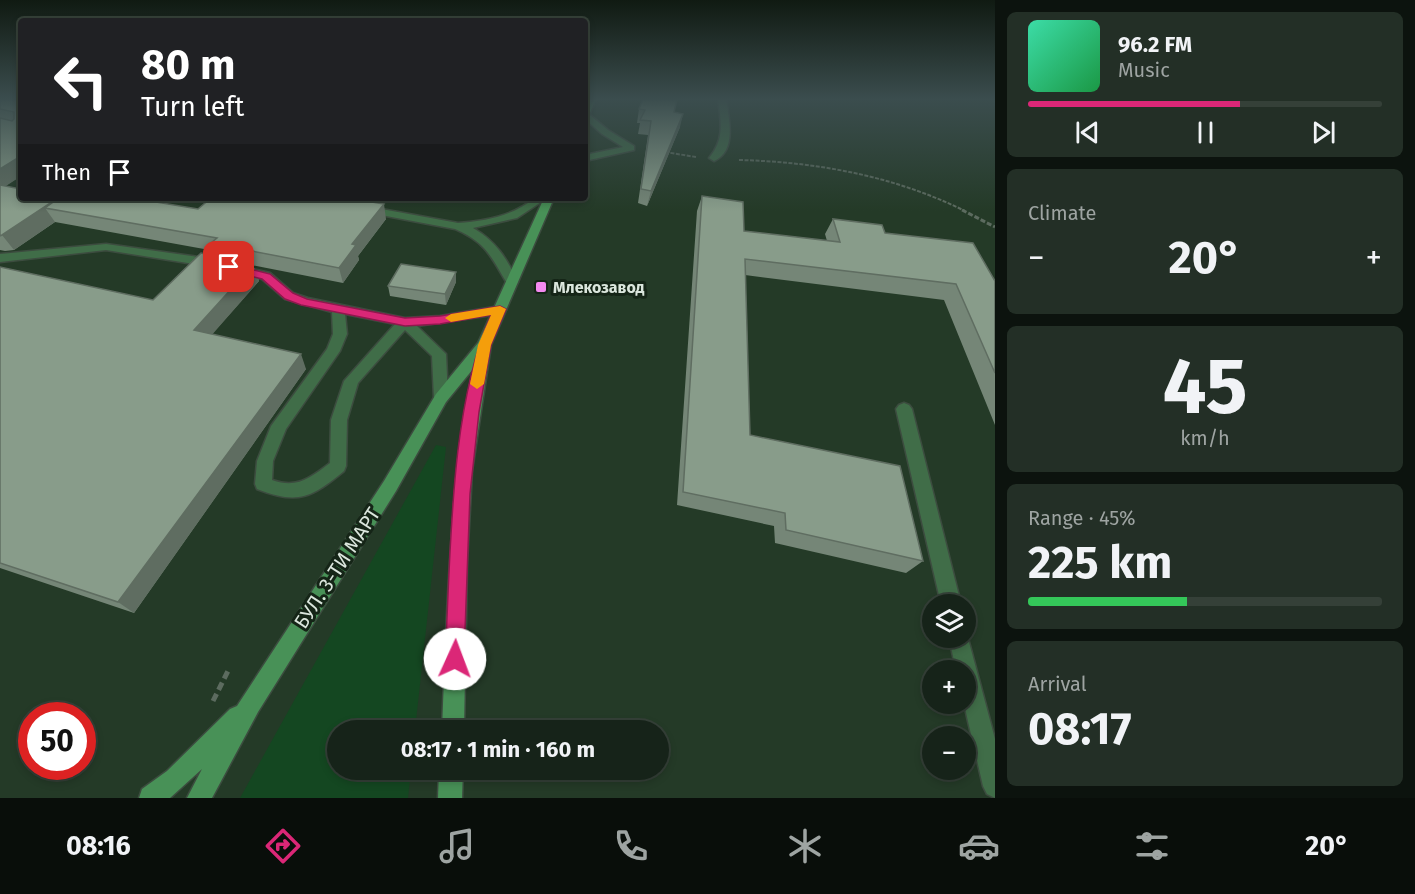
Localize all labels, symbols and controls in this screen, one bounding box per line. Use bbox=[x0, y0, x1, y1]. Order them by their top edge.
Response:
text: 96.2 FM bbox=[1118, 31, 1192, 58]
text: 80 m bbox=[141, 40, 235, 90]
icon: left bbox=[42, 42, 120, 120]
text: Music bbox=[1118, 58, 1170, 82]
text: Turn left bbox=[141, 91, 244, 123]
icon: previous bbox=[1071, 116, 1104, 149]
icon: pause bbox=[1189, 116, 1222, 149]
icon: next bbox=[1307, 116, 1340, 149]
icon: arrive bbox=[103, 156, 136, 189]
text: Then bbox=[42, 159, 91, 186]
text: Climate bbox=[1028, 201, 1096, 225]
text: 20° bbox=[1168, 231, 1242, 285]
text: − bbox=[1028, 238, 1045, 278]
text: + bbox=[1366, 238, 1382, 278]
pin bbox=[203, 241, 254, 292]
icon: arrive bbox=[212, 250, 245, 283]
place label: Млекозавод bbox=[553, 278, 645, 297]
marker: Млекозавод bbox=[534, 280, 548, 294]
text: 45 bbox=[1162, 340, 1248, 434]
text: km/h bbox=[1180, 426, 1230, 450]
street label: БУЛ. 3-ТИ МАРТ bbox=[289, 502, 385, 633]
text: Range · 45% bbox=[1028, 506, 1135, 530]
text: 225 km bbox=[1028, 536, 1172, 590]
map controls bbox=[922, 594, 976, 780]
button: layers bbox=[922, 594, 976, 648]
position arrow bbox=[423, 627, 487, 691]
button: + bbox=[922, 660, 976, 714]
text: Arrival bbox=[1028, 672, 1087, 696]
speed limit sign: 50 bbox=[18, 702, 96, 780]
text: 08:17 bbox=[1028, 702, 1132, 756]
button: − bbox=[922, 726, 976, 780]
text: 08:17 · 1 min · 160 m bbox=[401, 736, 595, 763]
icon: directions bbox=[262, 825, 304, 867]
icon: music bbox=[436, 825, 478, 867]
icon: phone bbox=[610, 825, 652, 867]
icon: climate bbox=[784, 825, 826, 867]
icon: car bbox=[958, 825, 1000, 867]
icon: filters bbox=[1131, 825, 1173, 867]
text: 08:16 bbox=[66, 830, 131, 862]
text: 20° bbox=[1305, 830, 1349, 862]

